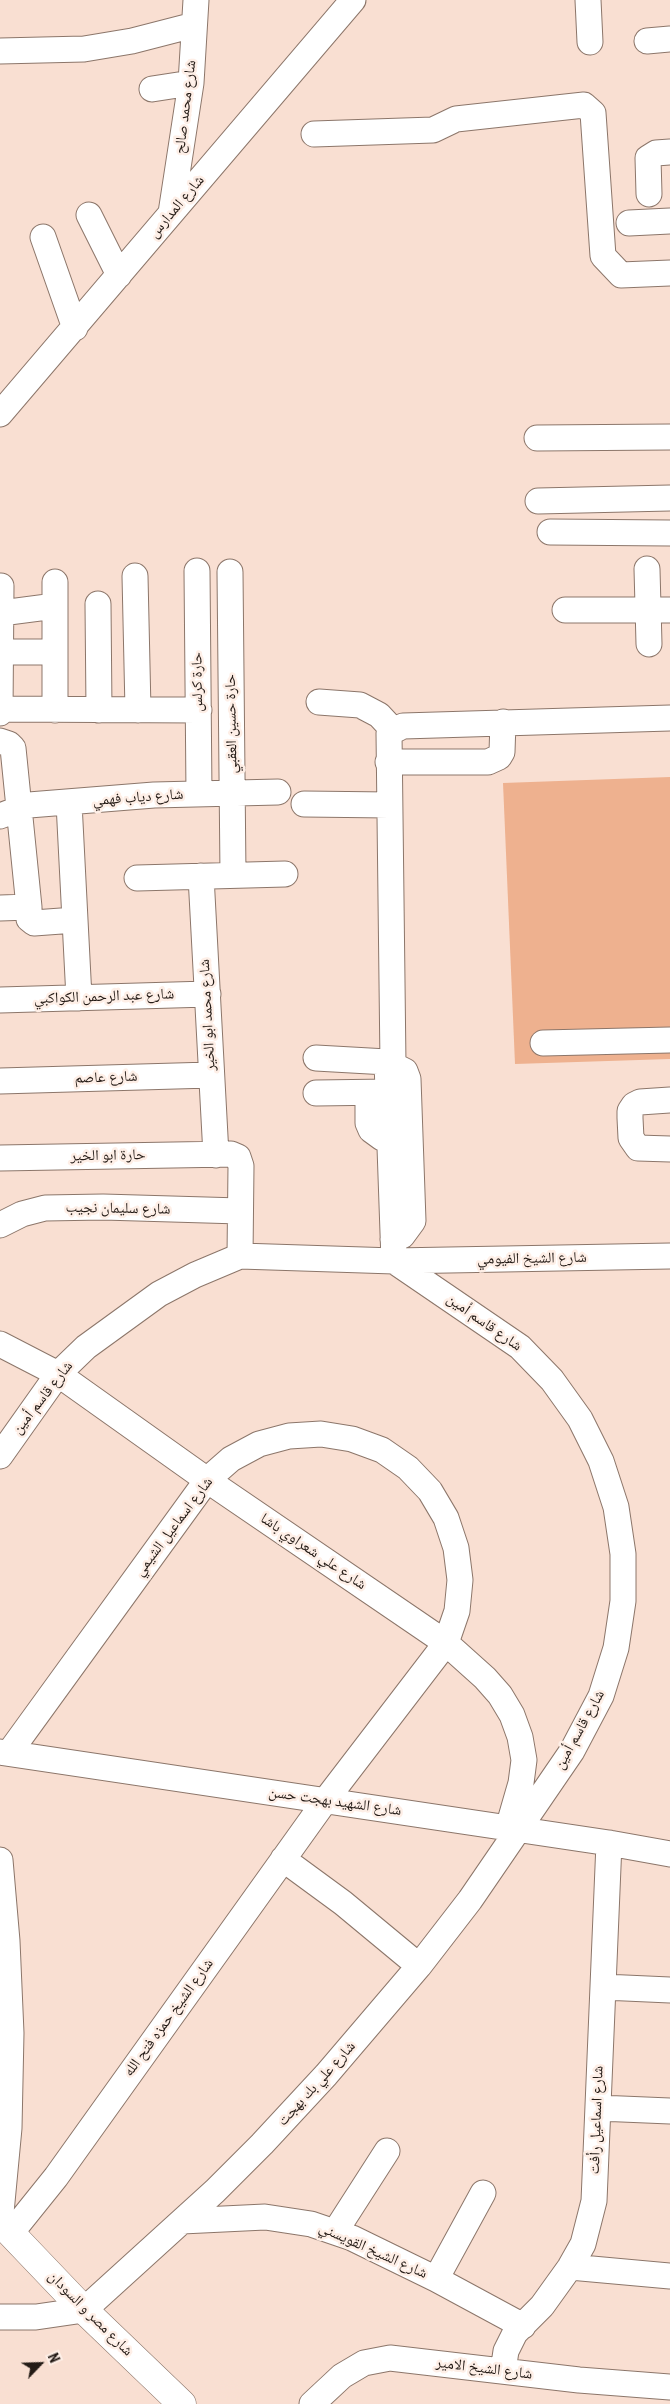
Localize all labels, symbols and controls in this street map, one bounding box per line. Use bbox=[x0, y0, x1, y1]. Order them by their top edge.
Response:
street label: شارع محمد صالح bbox=[171, 59, 201, 155]
street label: شارع المدارس bbox=[145, 172, 209, 242]
street label: حارة كرلس bbox=[188, 652, 208, 712]
street label: حارة حسين العقبي bbox=[222, 674, 242, 774]
street label: شارع دياب فهمي bbox=[92, 786, 184, 810]
street label: شارع محمد ابو الخير bbox=[196, 959, 220, 1071]
street label: شارع عبد الرحمن الكواكبي bbox=[34, 986, 174, 1008]
street label: شارع عاصم bbox=[74, 1068, 138, 1088]
street label: حارة ابو الخير bbox=[70, 1146, 146, 1166]
street label: شارع سليمان نجيب bbox=[65, 1199, 171, 1219]
street label: شارع الشيخ الفيومي bbox=[477, 1249, 587, 1269]
street label: شارع قاسم أمين bbox=[443, 1290, 525, 1356]
street label: شارع قاسم أمين bbox=[9, 1358, 77, 1438]
street label: شارع اسماعيل الشيمي bbox=[131, 1474, 217, 1580]
street label: شارع علي شعراوي باشا bbox=[257, 1510, 369, 1594]
street label: شارع قاسم أمين bbox=[551, 1687, 609, 1773]
street label: شارع الشهيد بهجت حسن bbox=[267, 1784, 403, 1820]
street label: شارع الشيخ حمزه فتح الله bbox=[120, 1956, 218, 2080]
street label: شارع علي بك بهجت bbox=[274, 2038, 360, 2130]
street label: شارع اسماعيل رأفت bbox=[586, 2065, 608, 2175]
street label: شارع الشيخ القويسني bbox=[316, 2219, 430, 2283]
street label: شارع مصر و السودان bbox=[44, 2268, 136, 2360]
north arrow bbox=[15, 2339, 65, 2389]
text: N bbox=[45, 2351, 63, 2365]
street label: شارع الشيخ الامير bbox=[435, 2354, 533, 2384]

